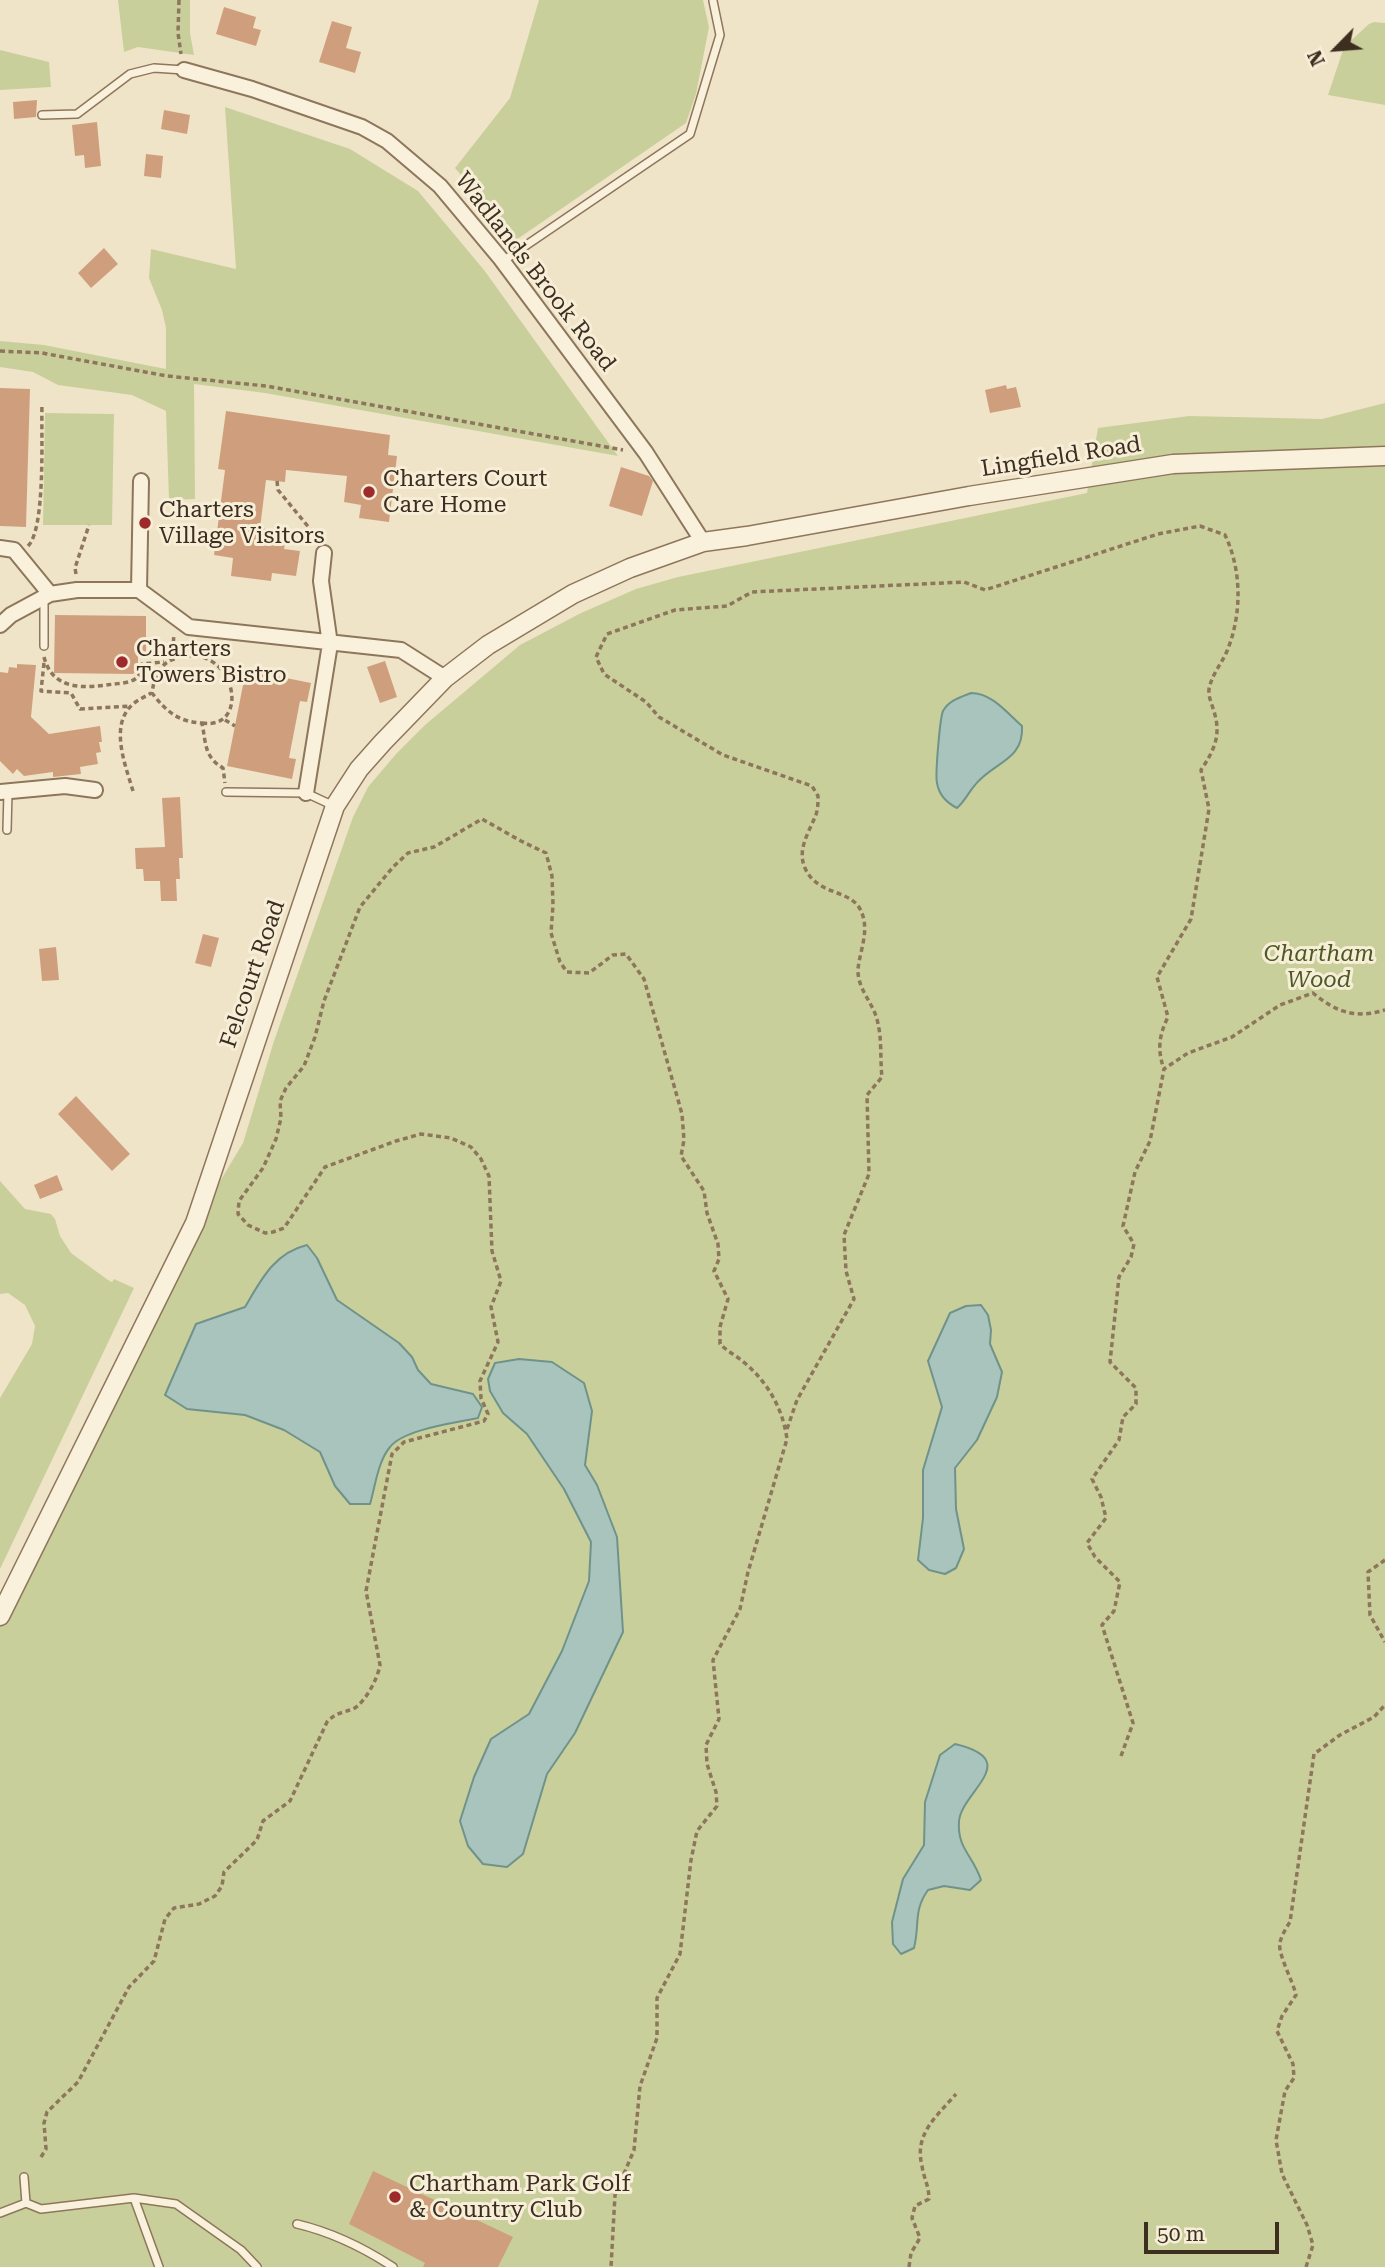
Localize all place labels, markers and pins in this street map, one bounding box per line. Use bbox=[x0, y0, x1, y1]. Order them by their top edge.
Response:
place label: Charters Court Care Home bbox=[383, 465, 547, 519]
marker: Charters Court Care Home bbox=[361, 484, 377, 500]
place label: Charters Village Visitors bbox=[159, 496, 325, 550]
marker: Charters Village Visitors bbox=[137, 515, 153, 531]
place label: Charters Towers Bistro bbox=[136, 635, 287, 689]
marker: Charters Towers Bistro bbox=[114, 654, 130, 670]
place label: Chartham Park Golf & Country Club bbox=[409, 2170, 630, 2224]
marker: Chartham Park Golf & Country Club bbox=[387, 2189, 403, 2205]

